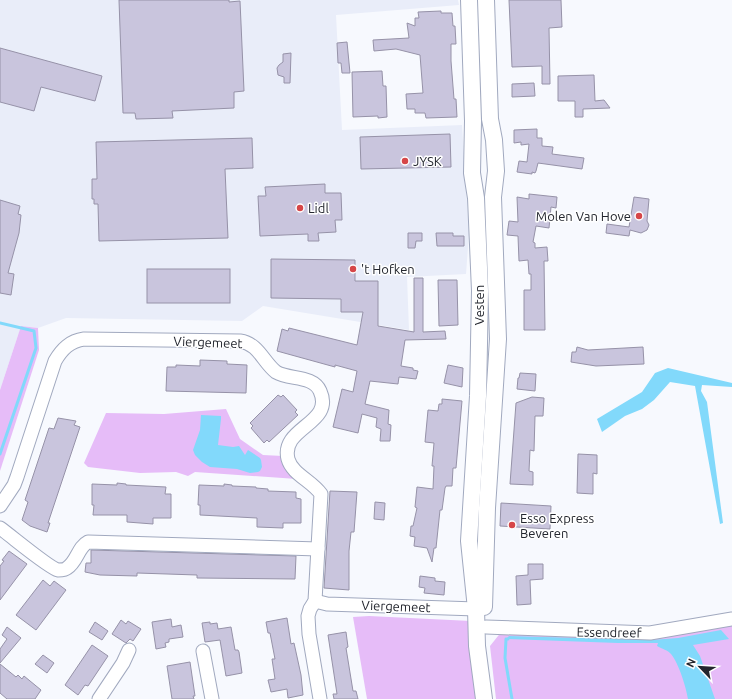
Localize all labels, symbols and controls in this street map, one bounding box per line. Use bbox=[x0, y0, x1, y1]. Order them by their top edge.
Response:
place label: JYSK bbox=[413, 154, 442, 168]
marker: JYSK bbox=[400, 156, 410, 166]
place label: Lidl bbox=[308, 201, 329, 215]
marker: Lidl bbox=[295, 203, 305, 213]
place label: Molen Van Hove bbox=[536, 209, 631, 223]
marker: Molen Van Hove bbox=[634, 211, 644, 221]
place label: 't Hofken bbox=[361, 262, 415, 276]
marker: 't Hofken bbox=[348, 264, 358, 274]
street label: Vesten bbox=[472, 285, 486, 325]
street label: Viergemeet bbox=[173, 334, 243, 350]
place label: Esso Express Beveren bbox=[520, 511, 594, 540]
marker: Esso Express Beveren bbox=[507, 520, 517, 530]
street label: Viergemeet bbox=[361, 598, 431, 614]
street label: Essendreef bbox=[576, 624, 642, 640]
north arrow bbox=[680, 647, 720, 687]
text: N bbox=[684, 657, 698, 669]

